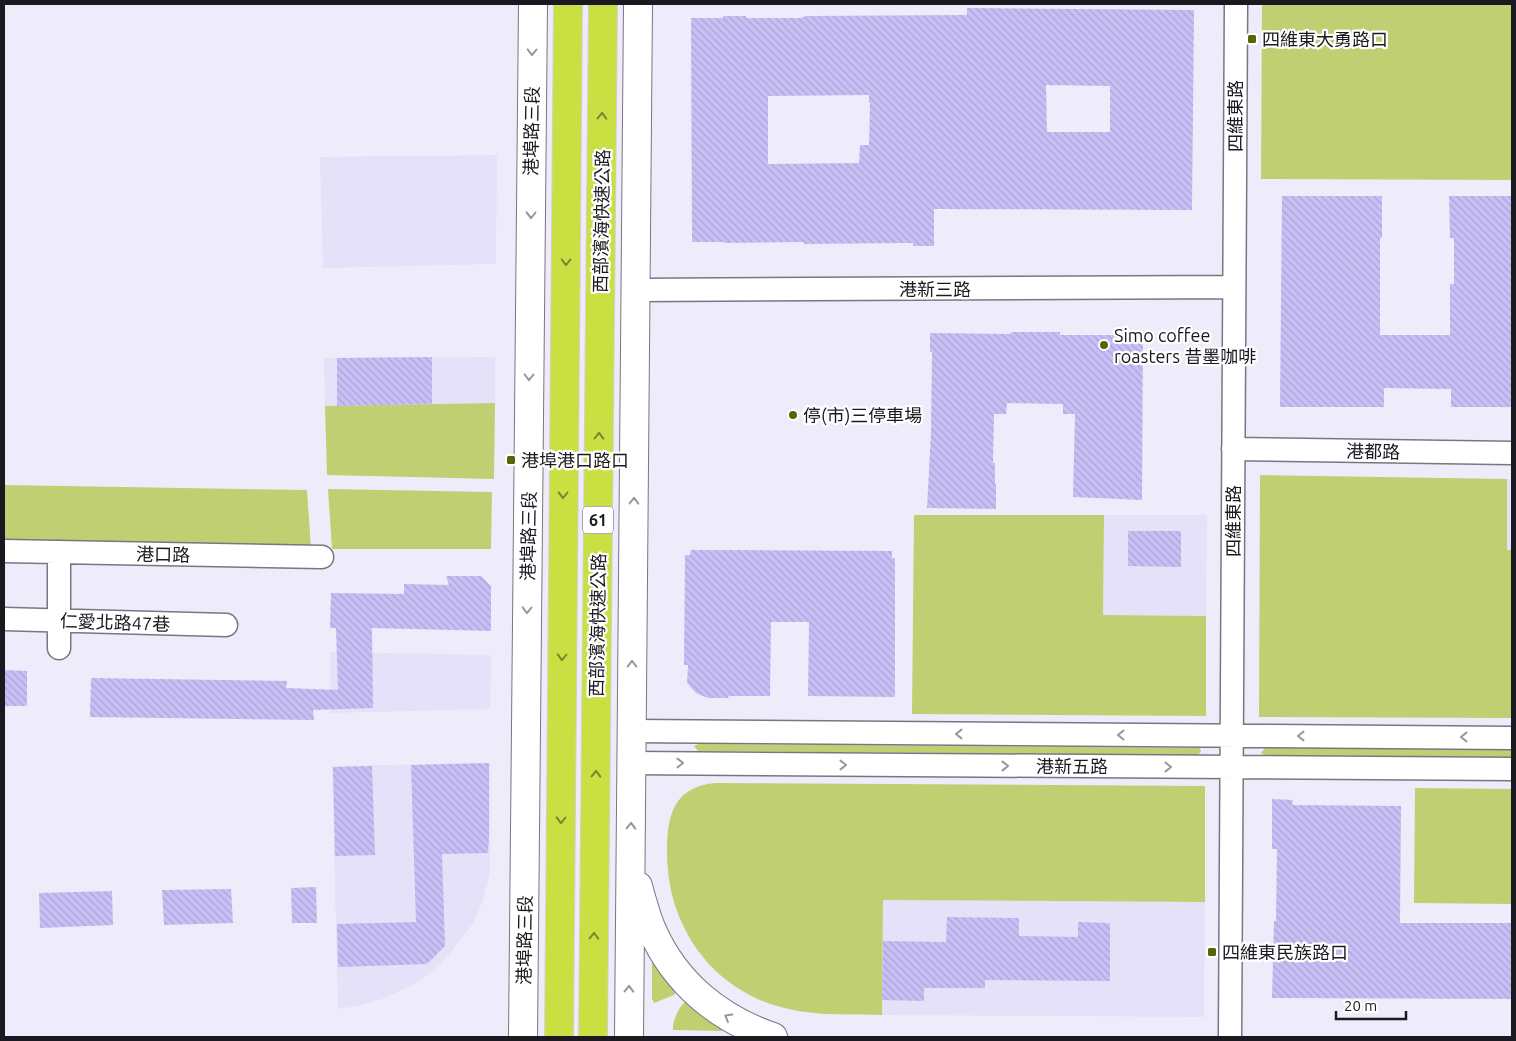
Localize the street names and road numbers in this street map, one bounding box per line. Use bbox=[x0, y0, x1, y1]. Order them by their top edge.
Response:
street label: 四維東路 bbox=[1225, 80, 1245, 152]
street label: 港埠路三段 bbox=[520, 86, 542, 176]
street label: 西部濱海快速公路 bbox=[590, 149, 612, 293]
street label: 港新三路 bbox=[899, 279, 971, 299]
street label: 港都路 bbox=[1346, 441, 1400, 461]
street label: 四維東路 bbox=[1223, 485, 1243, 557]
street label: 港埠路三段 bbox=[517, 491, 539, 581]
road number: 61 bbox=[583, 506, 613, 534]
street label: 港口路 bbox=[136, 544, 190, 564]
street label: 西部濱海快速公路 bbox=[586, 553, 608, 697]
street label: 仁愛北路47巷 bbox=[60, 610, 170, 634]
street label: 港新五路 bbox=[1036, 756, 1108, 776]
street label: 港埠路三段 bbox=[513, 895, 535, 985]

